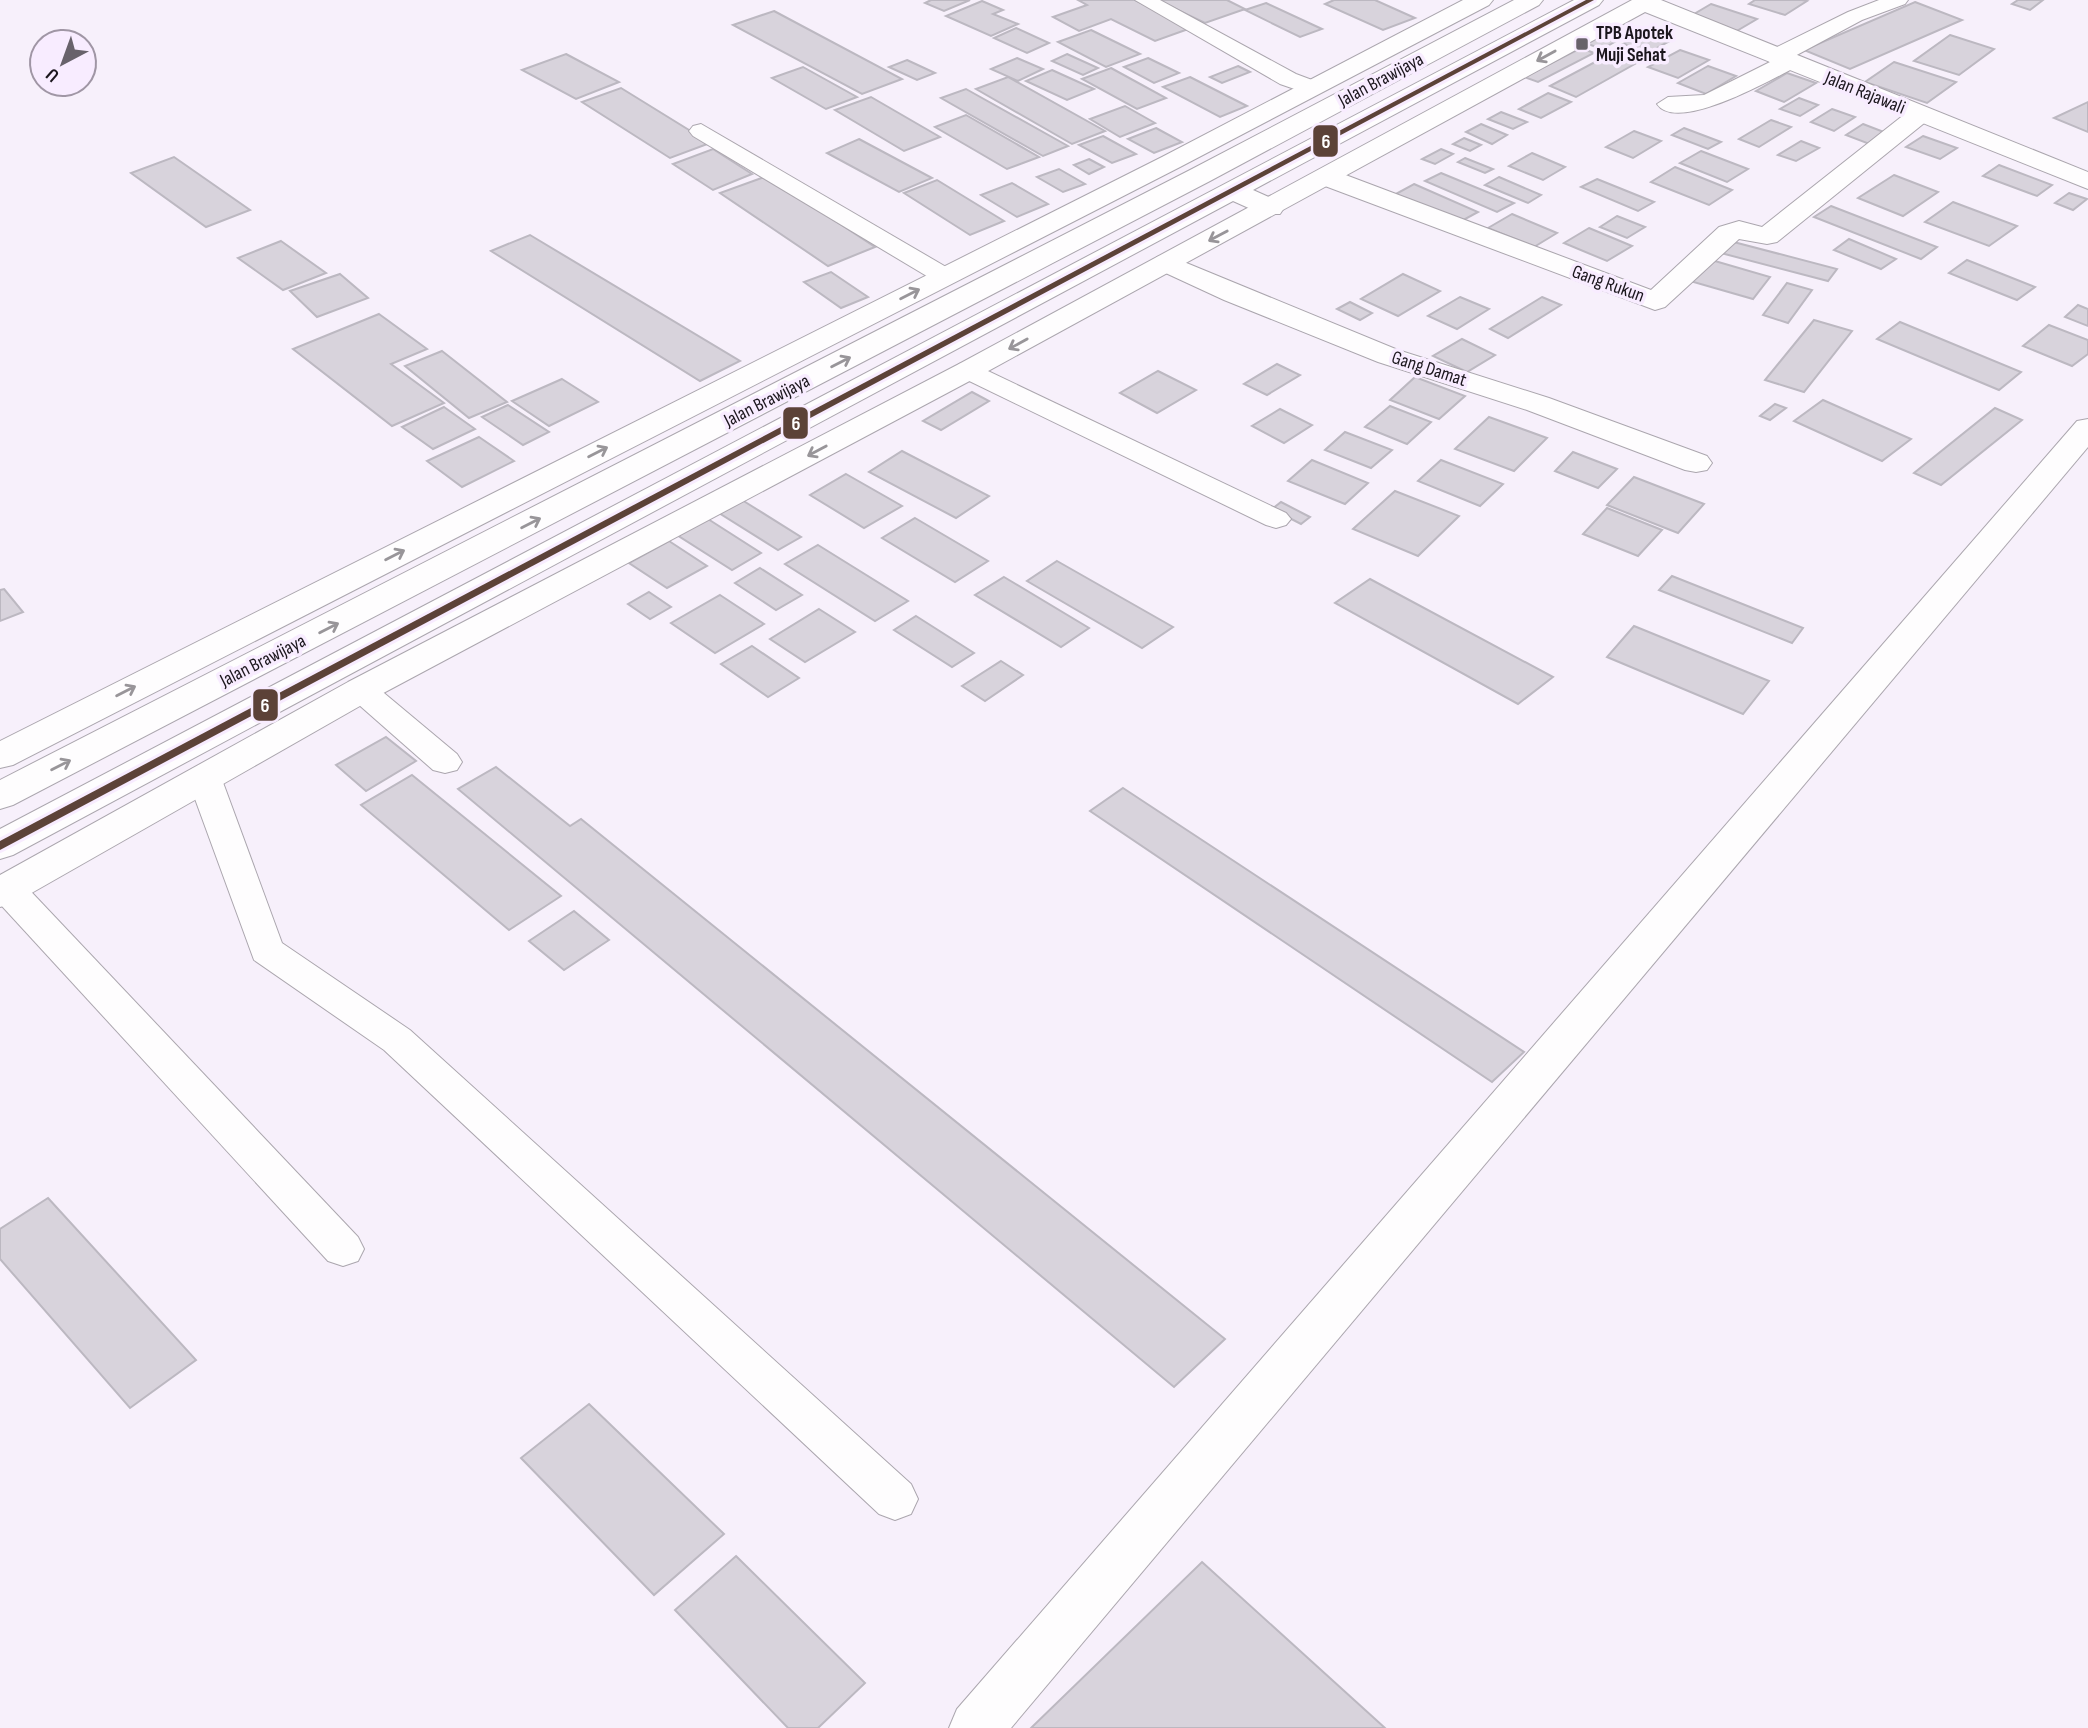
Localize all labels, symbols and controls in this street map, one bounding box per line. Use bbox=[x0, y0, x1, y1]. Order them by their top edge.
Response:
place label: TPB Apotek Muji Sehat bbox=[1596, 22, 1673, 67]
north arrow bbox=[28, 28, 98, 98]
marker: TPB Apotek Muji Sehat bbox=[1574, 36, 1590, 52]
street label: Jalan Brawijaya bbox=[1334, 48, 1428, 112]
one-way arrow bbox=[1537, 49, 1557, 63]
text: U bbox=[42, 63, 64, 87]
street label: Jalan Rajawali bbox=[1820, 66, 1909, 120]
line badge: 6 bbox=[1312, 124, 1339, 158]
text: 6 bbox=[1322, 131, 1331, 154]
one-way arrow bbox=[1208, 229, 1228, 243]
street label: Gang Rukun bbox=[1569, 260, 1647, 308]
one-way arrow bbox=[899, 286, 920, 300]
one-way arrow bbox=[1008, 337, 1028, 351]
street label: Gang Damat bbox=[1389, 346, 1469, 392]
one-way arrow bbox=[830, 355, 851, 368]
street label: Jalan Brawijaya bbox=[719, 370, 814, 433]
line badge: 6 bbox=[782, 406, 809, 440]
text: 6 bbox=[792, 413, 801, 436]
one-way arrow bbox=[807, 444, 827, 458]
one-way arrow bbox=[587, 445, 608, 459]
one-way arrow bbox=[520, 516, 541, 529]
one-way arrow bbox=[384, 548, 405, 562]
one-way arrow bbox=[318, 620, 338, 634]
street label: Jalan Brawijaya bbox=[215, 630, 310, 693]
one-way arrow bbox=[115, 684, 136, 698]
line badge: 6 bbox=[252, 688, 279, 722]
text: 6 bbox=[261, 695, 270, 718]
one-way arrow bbox=[50, 758, 71, 771]

